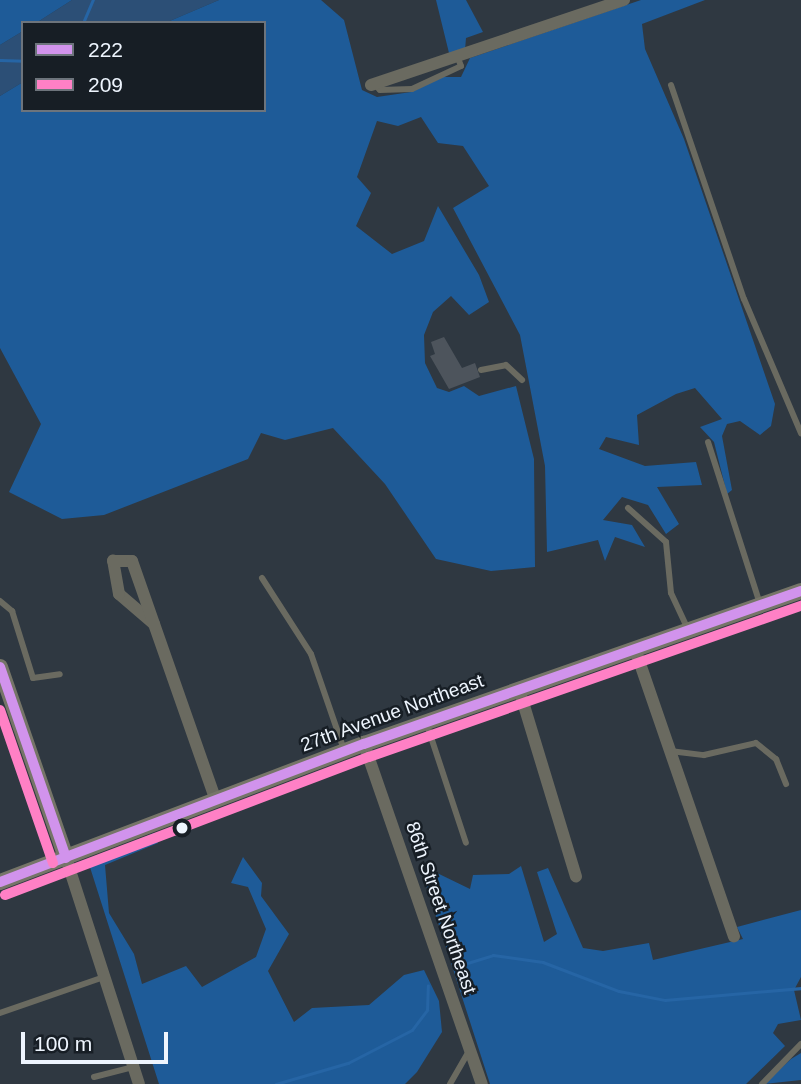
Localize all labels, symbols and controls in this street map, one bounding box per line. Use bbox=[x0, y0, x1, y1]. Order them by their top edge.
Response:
legend bbox=[21, 21, 266, 112]
text: 222 bbox=[88, 38, 123, 61]
text: 209 bbox=[88, 73, 123, 96]
street label: 27th Avenue Northeast bbox=[297, 669, 487, 757]
street label: 86th Street Northeast bbox=[401, 819, 481, 997]
unlabelled marker bbox=[175, 821, 189, 835]
scale bar bbox=[24, 1018, 172, 1062]
text: 100 m bbox=[34, 1032, 92, 1055]

